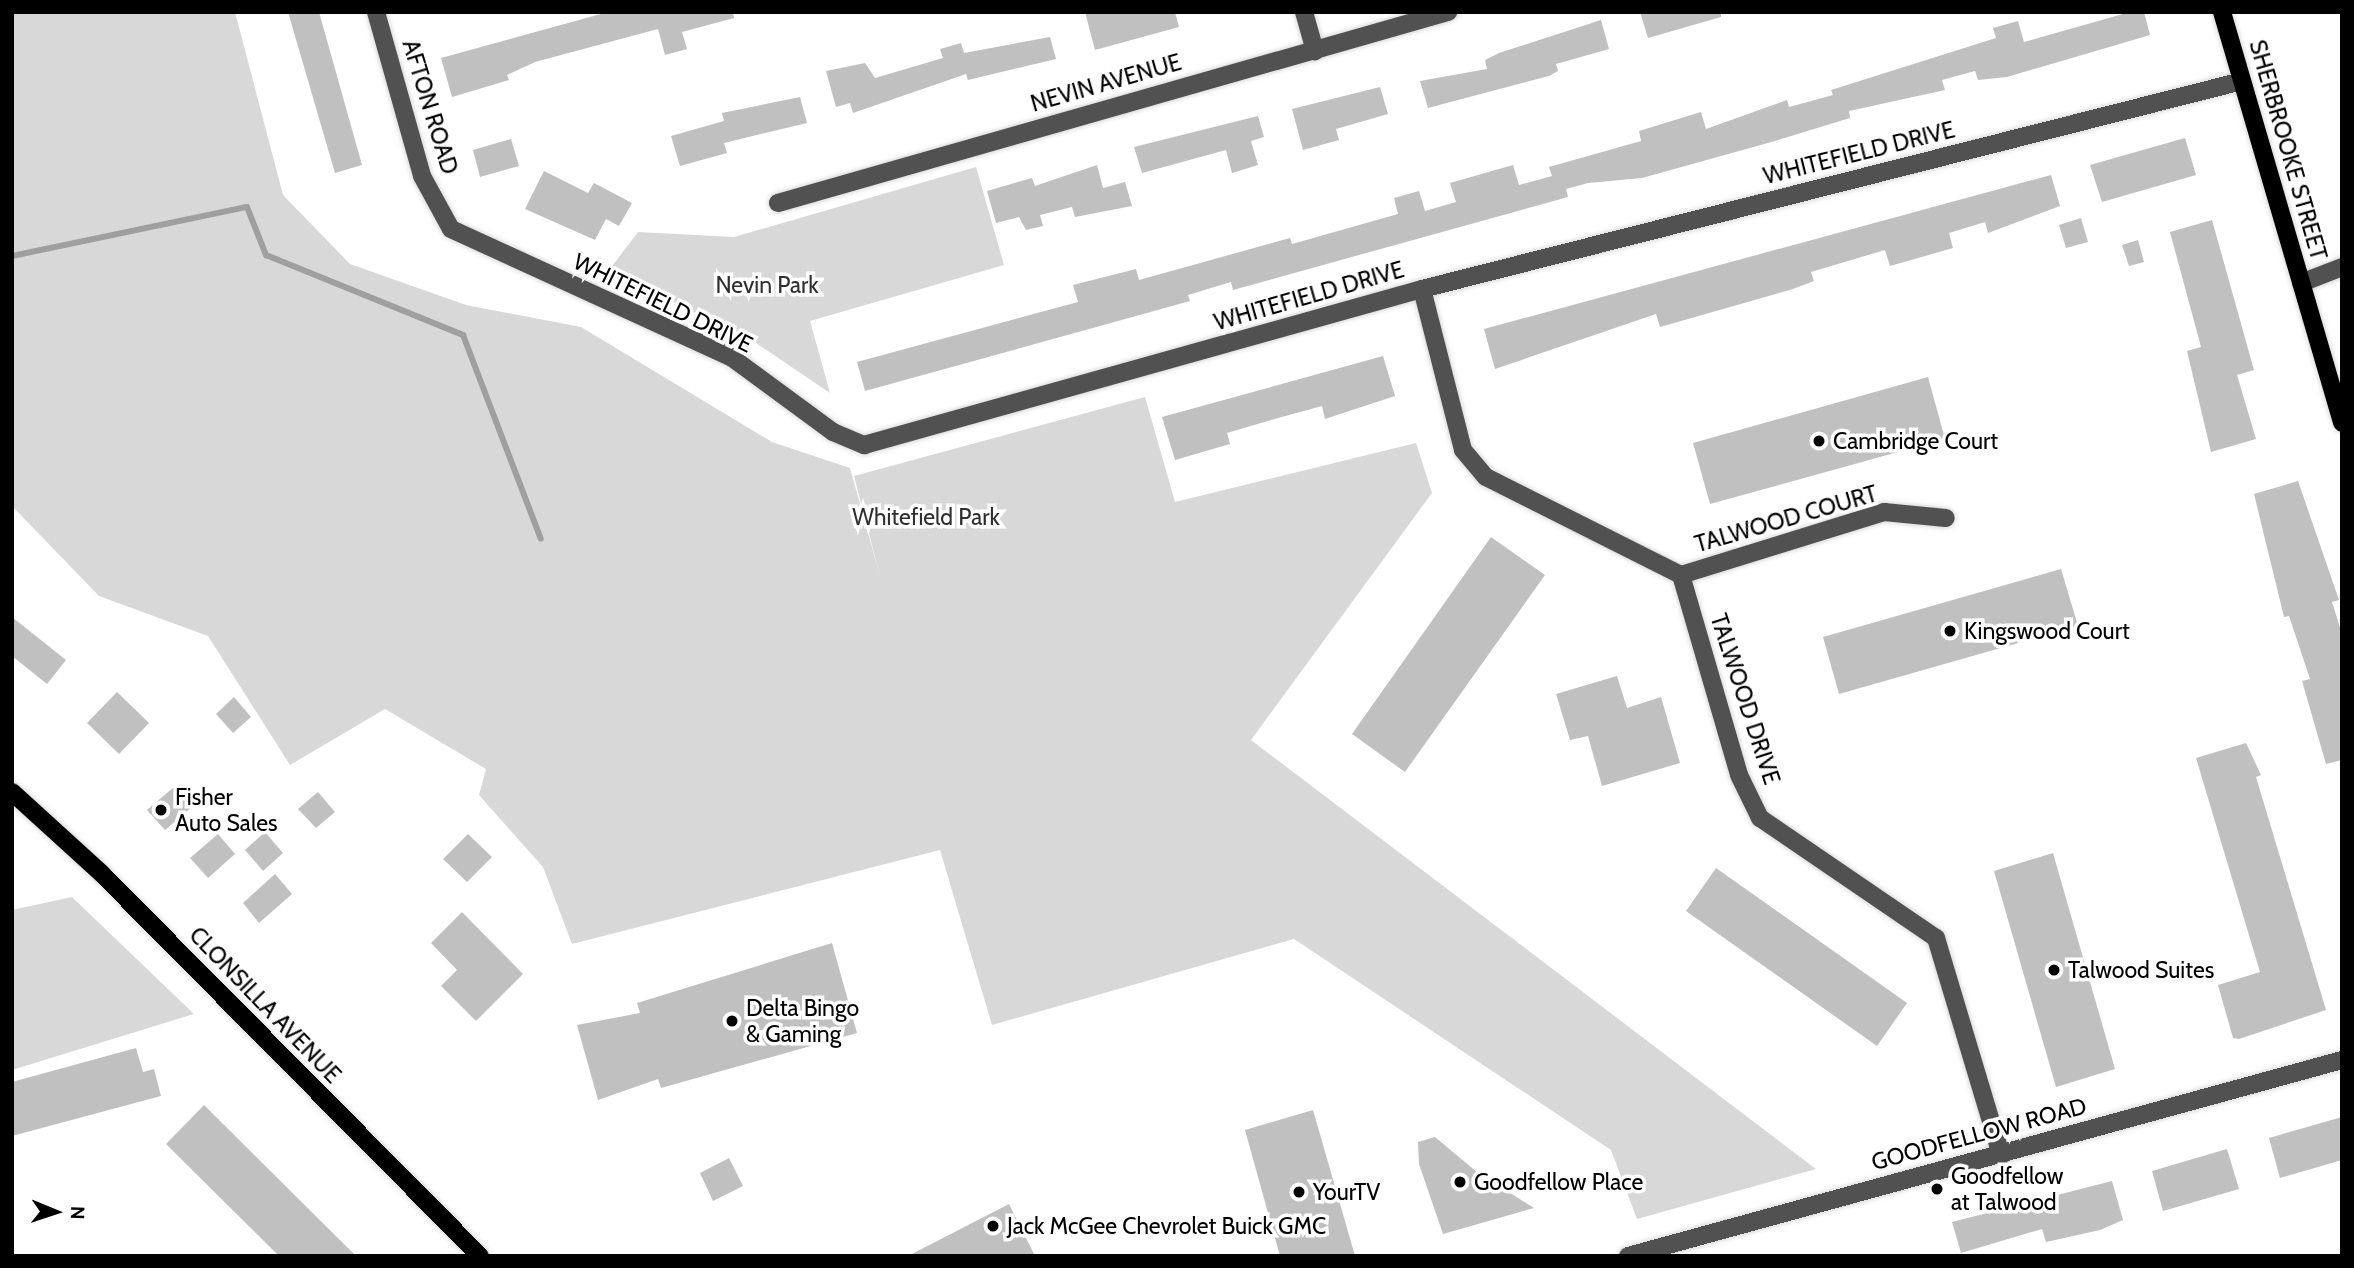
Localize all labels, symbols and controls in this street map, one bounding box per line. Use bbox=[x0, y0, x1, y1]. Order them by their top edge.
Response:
street label: AFTON ROAD bbox=[396, 36, 464, 178]
street label: SHERBROOKE STREET bbox=[2243, 37, 2333, 263]
street label: NEVIN AVENUE bbox=[1027, 48, 1185, 118]
street label: WHITEFIELD DRIVE bbox=[1761, 116, 1957, 190]
street label: WHITEFIELD DRIVE bbox=[569, 248, 757, 358]
street label: WHITEFIELD DRIVE bbox=[1211, 256, 1407, 336]
park label: Nevin Park bbox=[715, 271, 819, 299]
place label: Cambridge Court bbox=[1833, 427, 1998, 455]
marker: Cambridge Court bbox=[1811, 433, 1827, 449]
street label: TALWOOD COURT bbox=[1692, 480, 1880, 558]
park label: Whitefield Park bbox=[852, 503, 1000, 531]
street label: TALWOOD DRIVE bbox=[1704, 610, 1786, 788]
place label: Kingswood Court bbox=[1964, 617, 2130, 645]
marker: Kingswood Court bbox=[1942, 623, 1958, 639]
place label: Fisher Auto Sales bbox=[175, 783, 278, 837]
marker: Fisher Auto Sales bbox=[153, 802, 169, 818]
street label: CLONSILLA AVENUE bbox=[183, 921, 347, 1089]
place label: Talwood Suites bbox=[2068, 956, 2214, 984]
marker: Talwood Suites bbox=[2046, 962, 2062, 978]
place label: Delta Bingo & Gaming bbox=[746, 994, 859, 1048]
marker: Delta Bingo & Gaming bbox=[724, 1013, 740, 1029]
street label: GOODFELLOW ROAD bbox=[1868, 1092, 2090, 1176]
place label: Goodfellow at Talwood bbox=[1951, 1162, 2064, 1216]
place label: Goodfellow Place bbox=[1474, 1168, 1643, 1196]
marker: Goodfellow Place bbox=[1452, 1174, 1468, 1190]
north arrow bbox=[21, 1177, 91, 1247]
place label: YourTV bbox=[1313, 1178, 1380, 1206]
marker: Goodfellow at Talwood bbox=[1929, 1181, 1945, 1197]
marker: YourTV bbox=[1291, 1184, 1307, 1200]
text: N bbox=[66, 1206, 89, 1220]
place label: Jack McGee Chevrolet Buick GMC bbox=[1007, 1212, 1326, 1240]
marker: Jack McGee Chevrolet Buick GMC bbox=[985, 1218, 1001, 1234]

